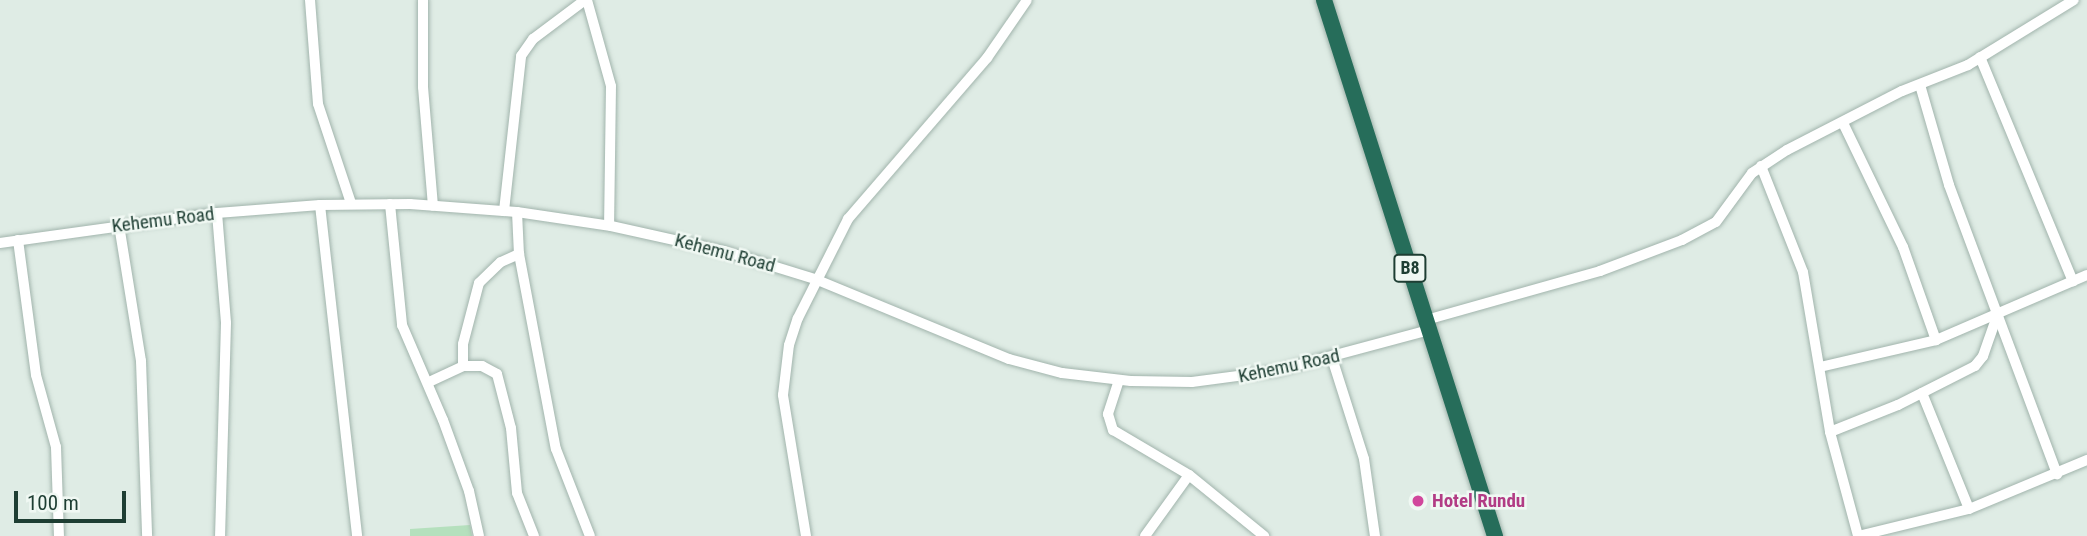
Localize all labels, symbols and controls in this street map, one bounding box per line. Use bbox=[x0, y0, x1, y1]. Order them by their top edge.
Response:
street label: Kehemu Road bbox=[110, 202, 216, 238]
street label: Kehemu Road bbox=[672, 229, 778, 277]
road number: B8 bbox=[1392, 254, 1428, 282]
street label: Kehemu Road bbox=[1236, 344, 1342, 388]
scale bar bbox=[18, 476, 130, 520]
place label: Hotel Rundu bbox=[1432, 490, 1525, 512]
text: 100 m bbox=[27, 491, 79, 515]
marker: Hotel Rundu bbox=[1410, 493, 1426, 509]

